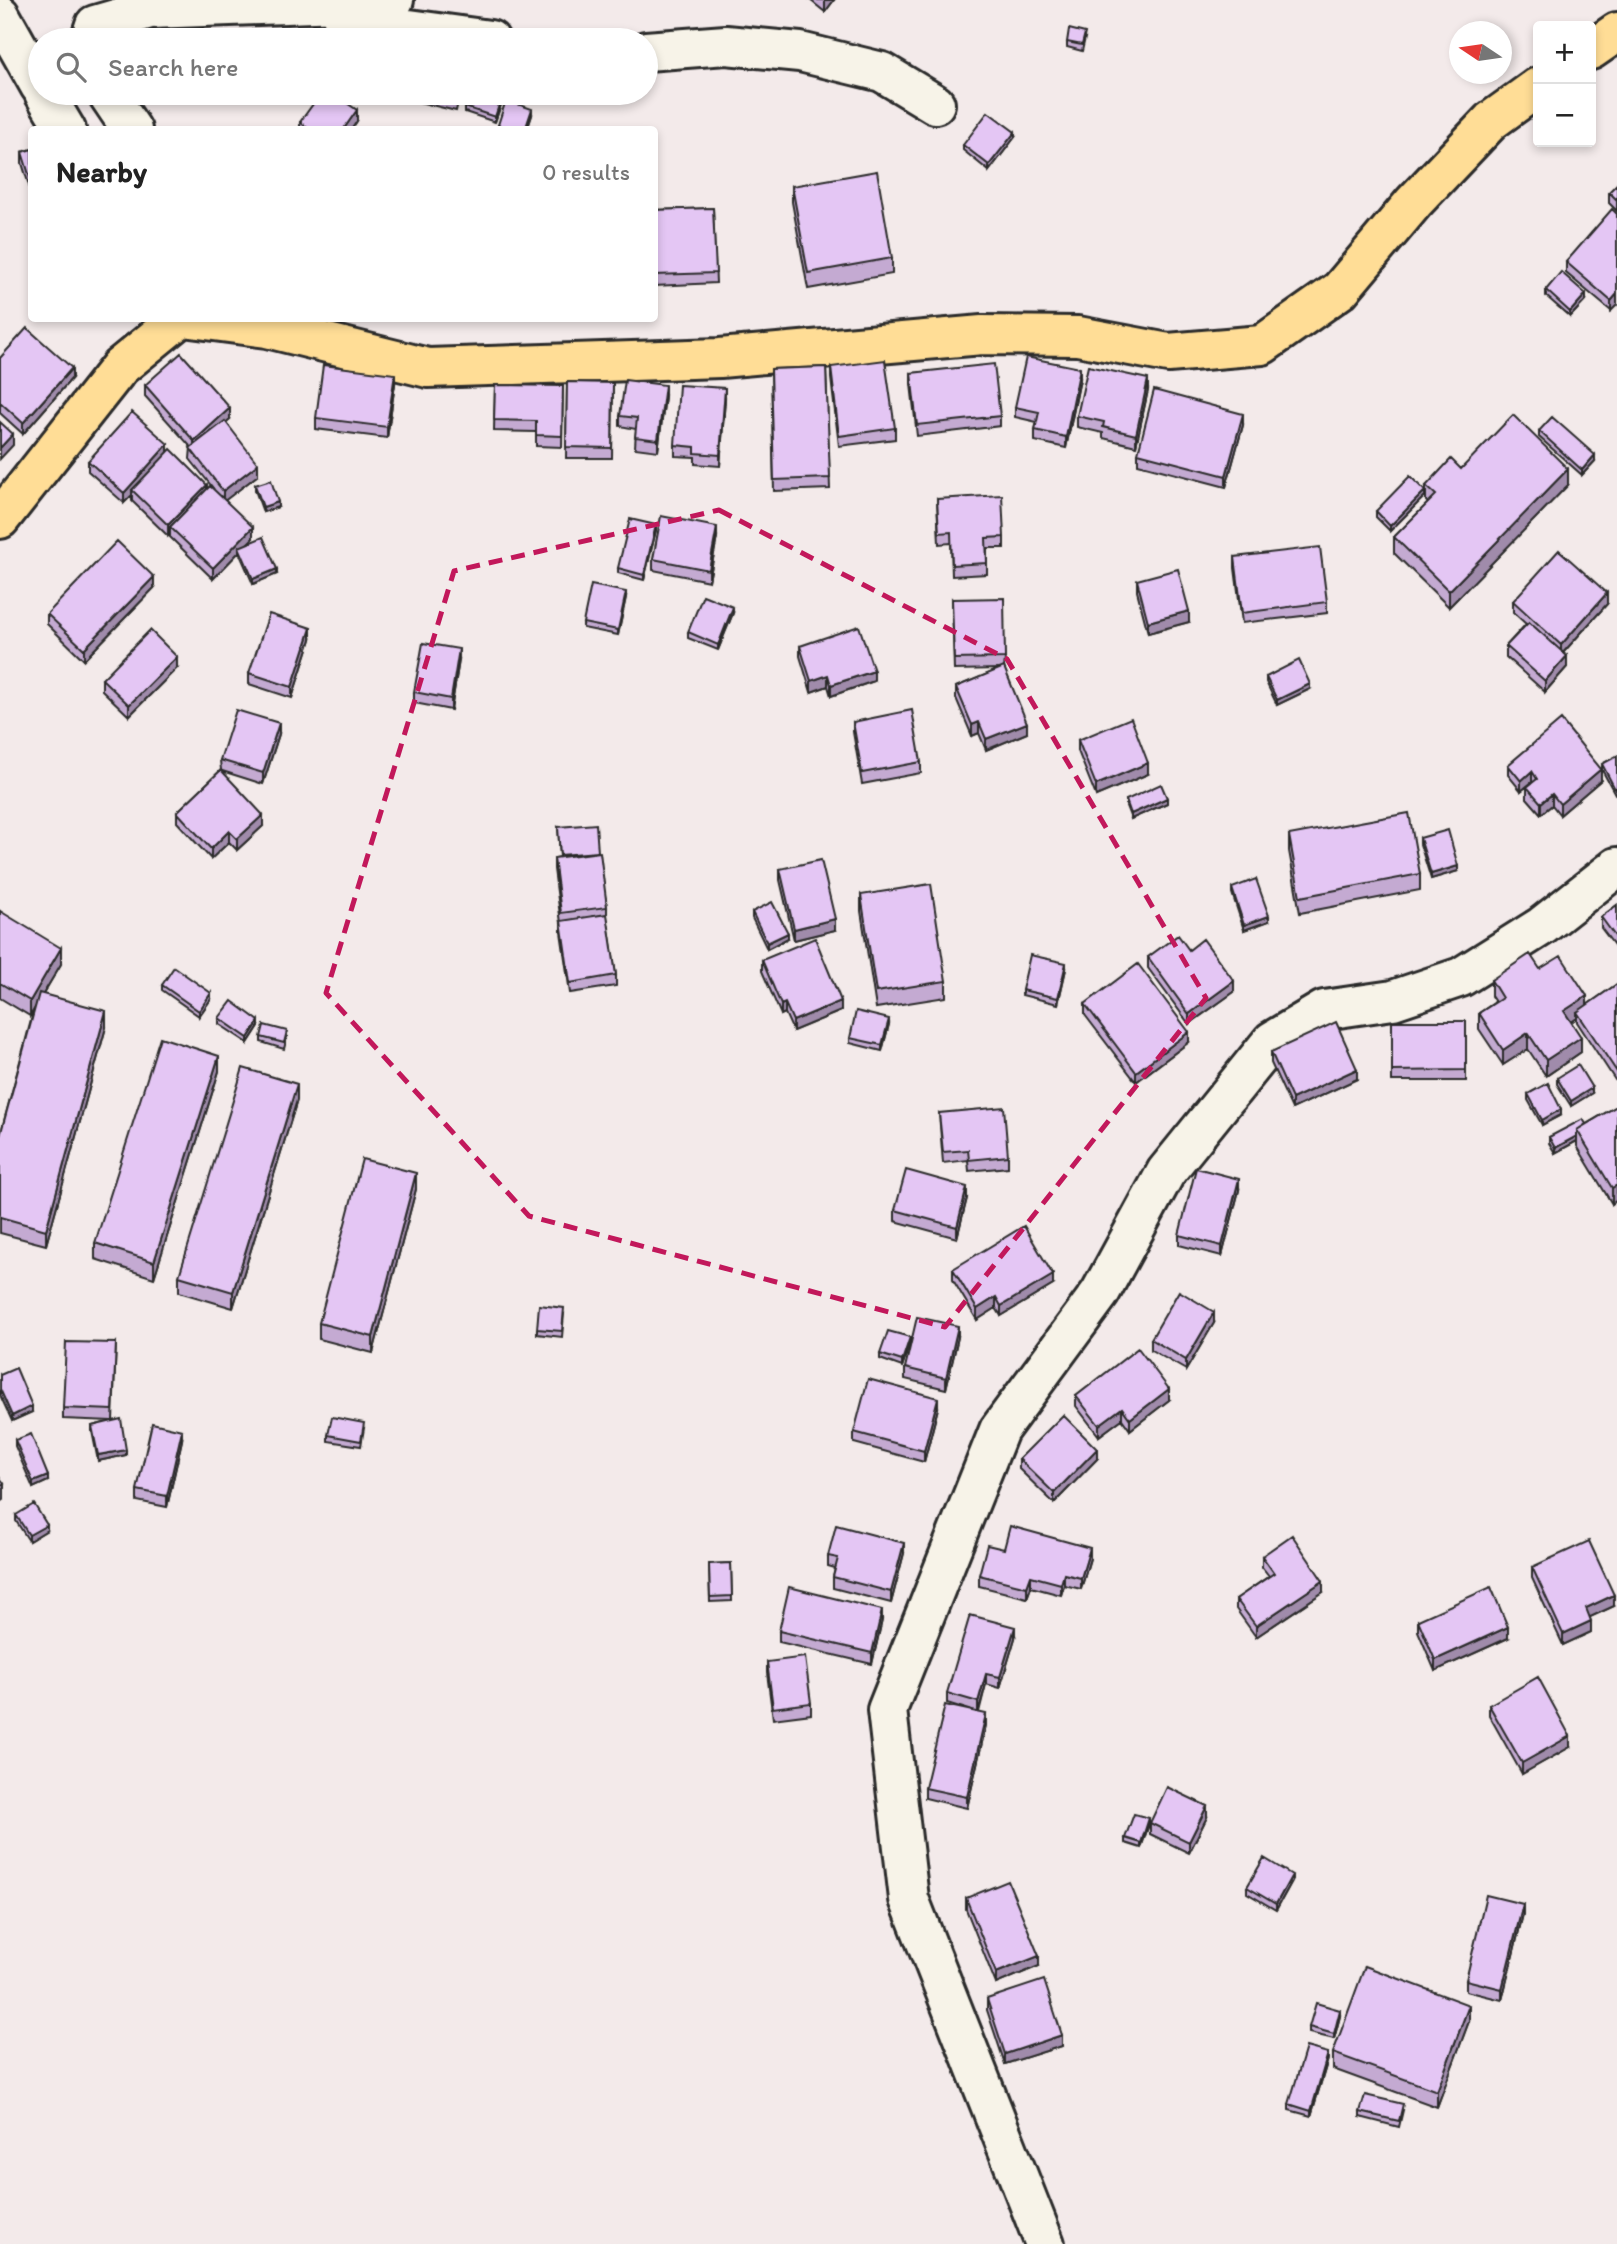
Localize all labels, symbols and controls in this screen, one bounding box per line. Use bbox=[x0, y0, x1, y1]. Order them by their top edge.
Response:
north arrow bbox=[1449, 21, 1512, 84]
map controls bbox=[1533, 21, 1596, 147]
button: + bbox=[1533, 21, 1596, 84]
search box bbox=[28, 28, 658, 105]
icon: search bbox=[52, 48, 90, 86]
text: Search here bbox=[108, 51, 238, 83]
button: − bbox=[1533, 84, 1596, 147]
text: Nearby bbox=[56, 153, 147, 190]
text: 0 results bbox=[542, 158, 630, 186]

